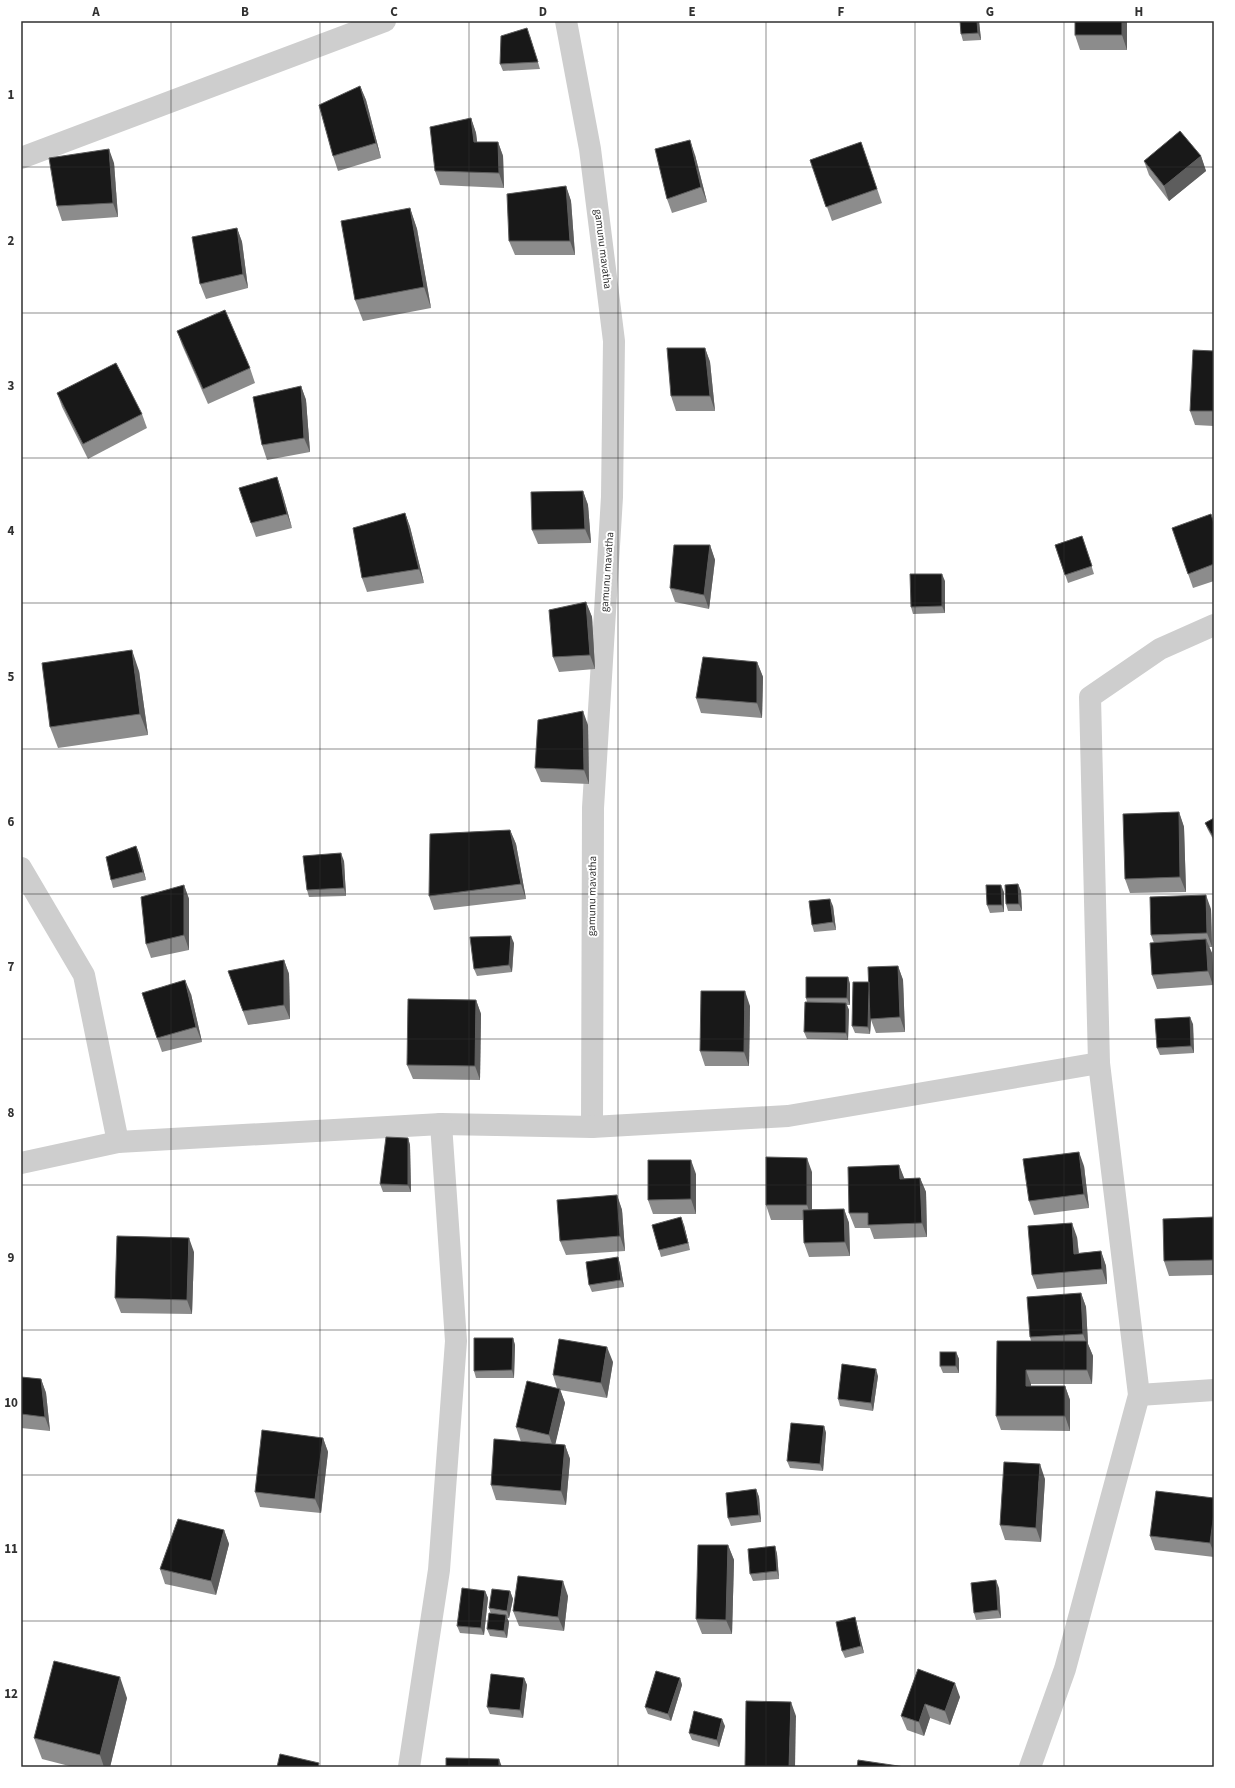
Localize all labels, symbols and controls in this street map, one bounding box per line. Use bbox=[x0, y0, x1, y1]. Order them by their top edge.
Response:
text: A bbox=[91, 3, 100, 21]
text: B bbox=[241, 3, 249, 21]
text: C bbox=[390, 3, 398, 21]
text: D bbox=[539, 3, 547, 21]
text: E bbox=[688, 3, 696, 21]
text: F bbox=[838, 3, 845, 21]
text: G bbox=[986, 3, 994, 21]
text: H bbox=[1135, 3, 1143, 21]
text: 1 bbox=[8, 86, 15, 104]
street label: gamunu mavatha bbox=[591, 208, 615, 290]
text: 2 bbox=[8, 232, 15, 250]
text: 3 bbox=[8, 377, 15, 395]
text: 4 bbox=[8, 522, 15, 540]
street label: gamunu mavatha bbox=[597, 531, 617, 613]
text: 5 bbox=[8, 668, 15, 686]
text: 6 bbox=[8, 813, 15, 831]
street label: gamunu mavatha bbox=[584, 856, 600, 936]
text: 7 bbox=[8, 958, 15, 976]
text: 8 bbox=[8, 1104, 15, 1122]
text: 9 bbox=[8, 1249, 15, 1267]
text: 10 bbox=[4, 1394, 18, 1412]
text: 11 bbox=[4, 1540, 18, 1558]
text: 12 bbox=[4, 1685, 18, 1703]

